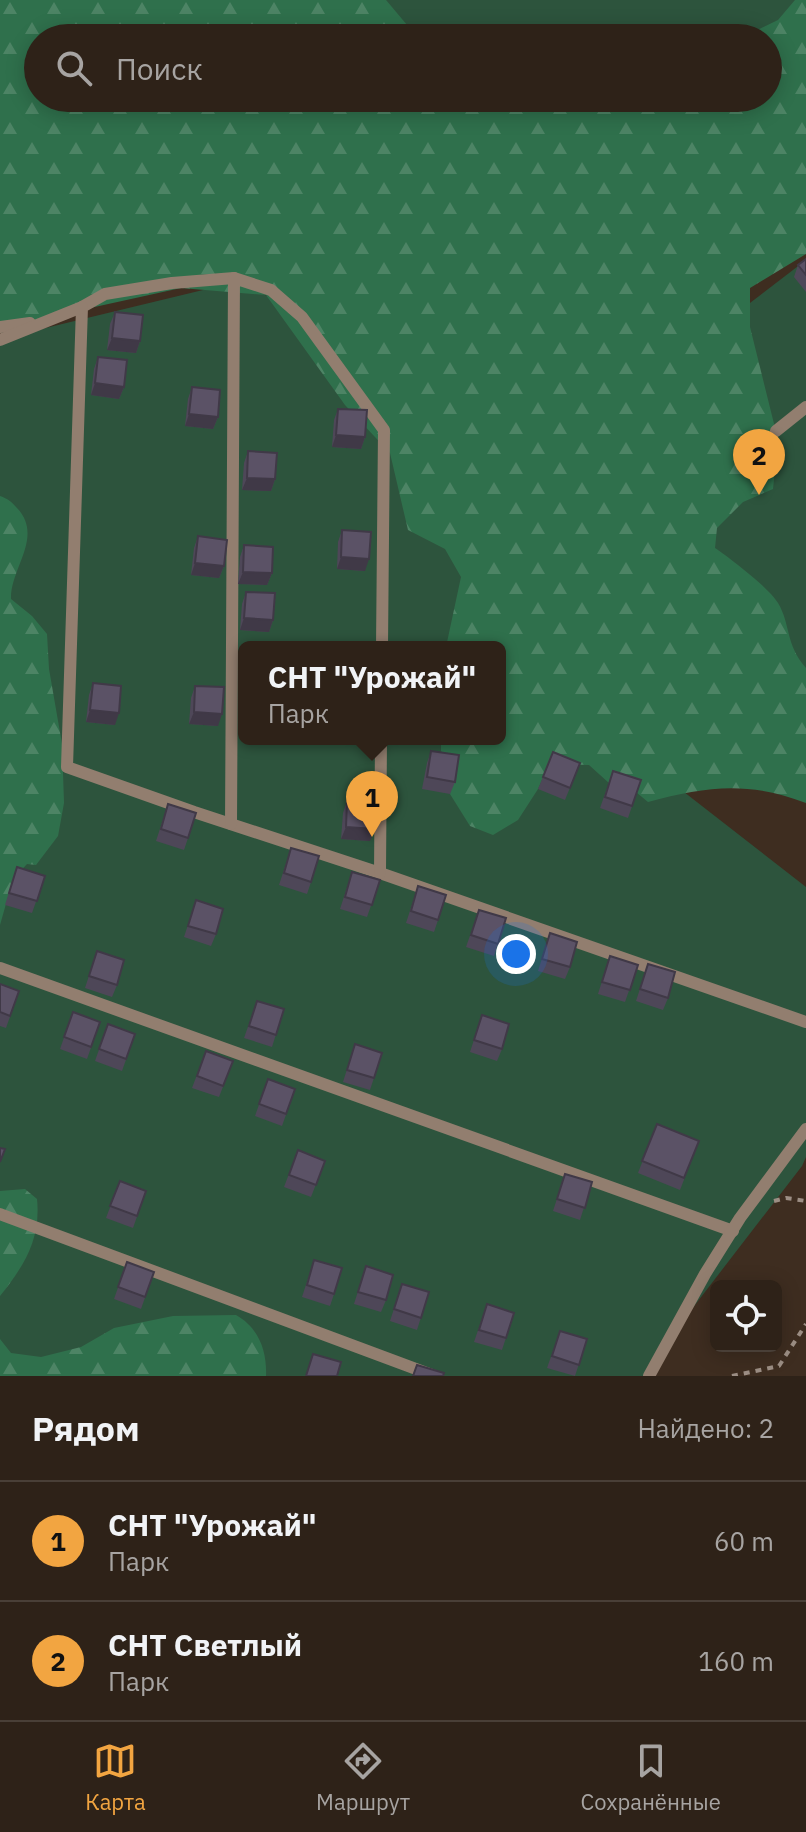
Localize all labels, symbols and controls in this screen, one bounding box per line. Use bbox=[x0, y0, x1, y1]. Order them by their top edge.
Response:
search box bbox=[24, 24, 782, 112]
icon: search bbox=[52, 46, 96, 90]
text: Поиск bbox=[116, 49, 203, 88]
pin: 2 bbox=[733, 429, 785, 495]
popup bbox=[238, 641, 506, 745]
text: СНТ "Урожай" bbox=[268, 657, 476, 696]
text: Парк bbox=[268, 696, 329, 730]
pin: 1 bbox=[346, 771, 398, 837]
your location bbox=[496, 934, 536, 974]
map controls bbox=[710, 1280, 782, 1352]
button: locate bbox=[710, 1280, 782, 1352]
text: Рядом bbox=[32, 1406, 140, 1450]
text: Найдено: 2 bbox=[637, 1411, 774, 1445]
text: СНТ "Урожай" bbox=[108, 1505, 317, 1544]
text: 1 bbox=[50, 1524, 66, 1558]
text: 60 m bbox=[714, 1524, 774, 1558]
text: Парк bbox=[108, 1544, 169, 1578]
text: СНТ Светлый bbox=[108, 1625, 302, 1664]
text: 2 bbox=[50, 1644, 66, 1678]
text: 160 m bbox=[698, 1644, 774, 1678]
text: Парк bbox=[108, 1664, 169, 1698]
tab: Карта bbox=[85, 1739, 146, 1816]
tab: Маршрут bbox=[316, 1739, 410, 1816]
tab: Сохранённые bbox=[581, 1739, 721, 1816]

